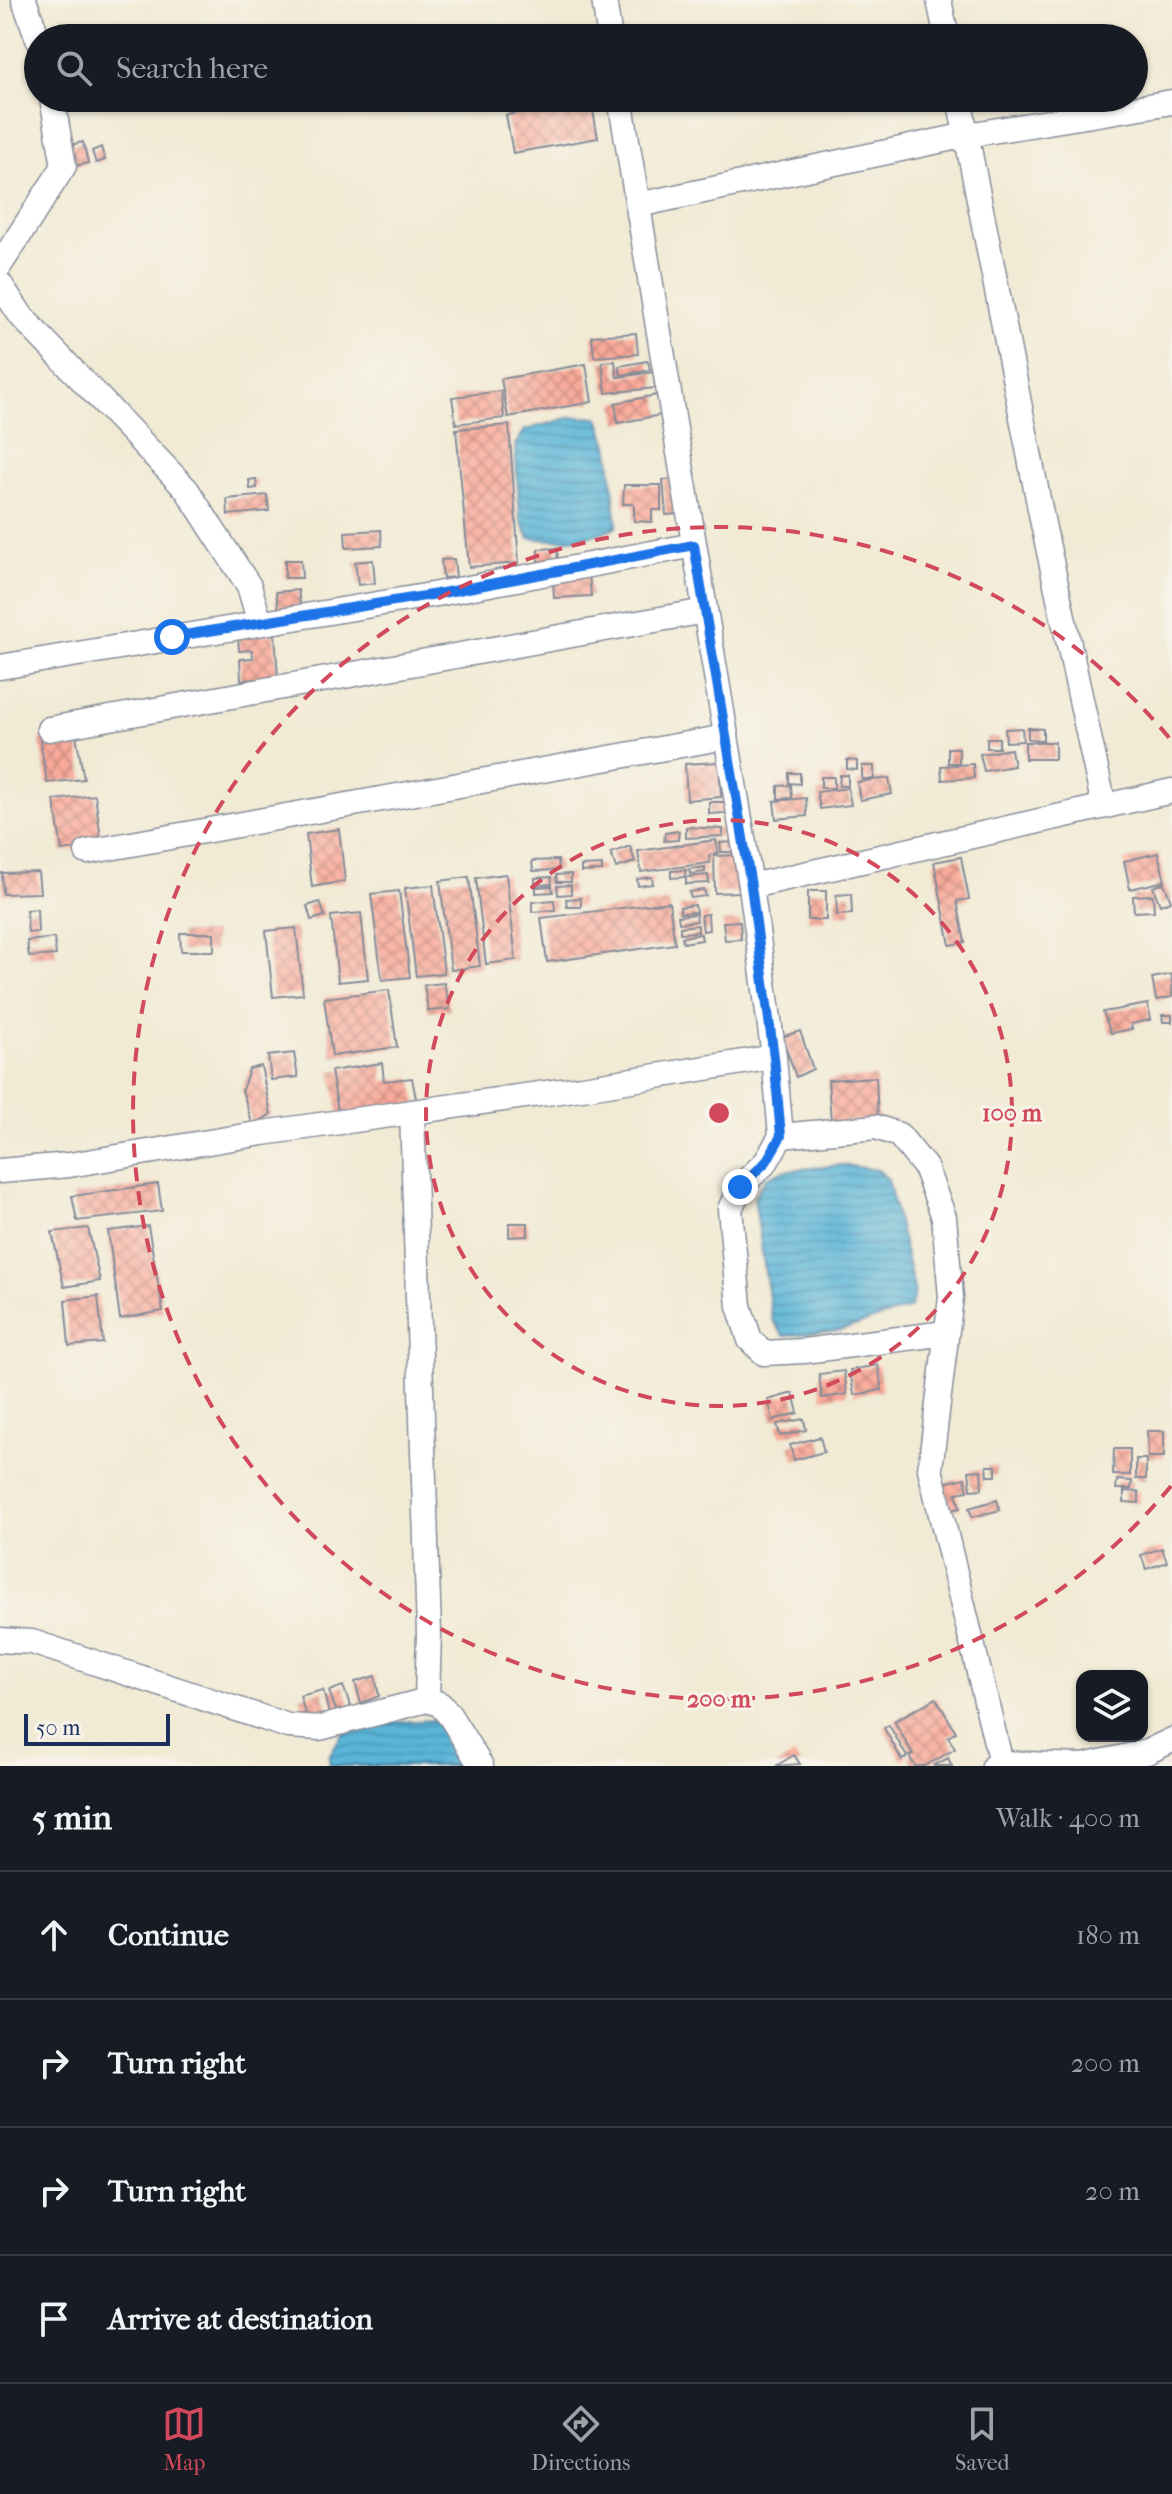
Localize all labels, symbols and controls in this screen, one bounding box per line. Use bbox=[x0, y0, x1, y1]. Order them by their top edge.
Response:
search box bbox=[24, 24, 1148, 112]
icon: search bbox=[52, 46, 96, 90]
text: Search here bbox=[116, 51, 268, 86]
route start bbox=[154, 619, 190, 655]
centre of rings bbox=[705, 1099, 733, 1127]
text: 100 m bbox=[982, 1099, 1043, 1127]
route end bbox=[722, 1169, 758, 1205]
map controls bbox=[1076, 1670, 1148, 1742]
button: layers bbox=[1076, 1670, 1148, 1742]
text: 200 m bbox=[687, 1685, 752, 1713]
scale bar bbox=[24, 1710, 170, 1746]
text: 50 m bbox=[36, 1715, 81, 1741]
text: 5 min bbox=[32, 1798, 112, 1838]
text: Walk · 400 m bbox=[996, 1803, 1140, 1834]
icon: ahead bbox=[32, 1913, 76, 1957]
text: Continue bbox=[108, 1918, 229, 1953]
text: 180 m bbox=[1076, 1920, 1140, 1951]
icon: right bbox=[32, 2041, 76, 2085]
text: Turn right bbox=[108, 2046, 246, 2081]
text: 200 m bbox=[1071, 2048, 1140, 2079]
icon: right bbox=[32, 2169, 76, 2213]
text: Turn right bbox=[108, 2174, 246, 2209]
text: 20 m bbox=[1085, 2176, 1140, 2207]
icon: arrive bbox=[32, 2297, 76, 2341]
text: Arrive at destination bbox=[108, 2302, 373, 2337]
tab: Map bbox=[162, 2402, 206, 2476]
tab: Directions bbox=[531, 2402, 630, 2476]
tab: Saved bbox=[955, 2402, 1010, 2476]

